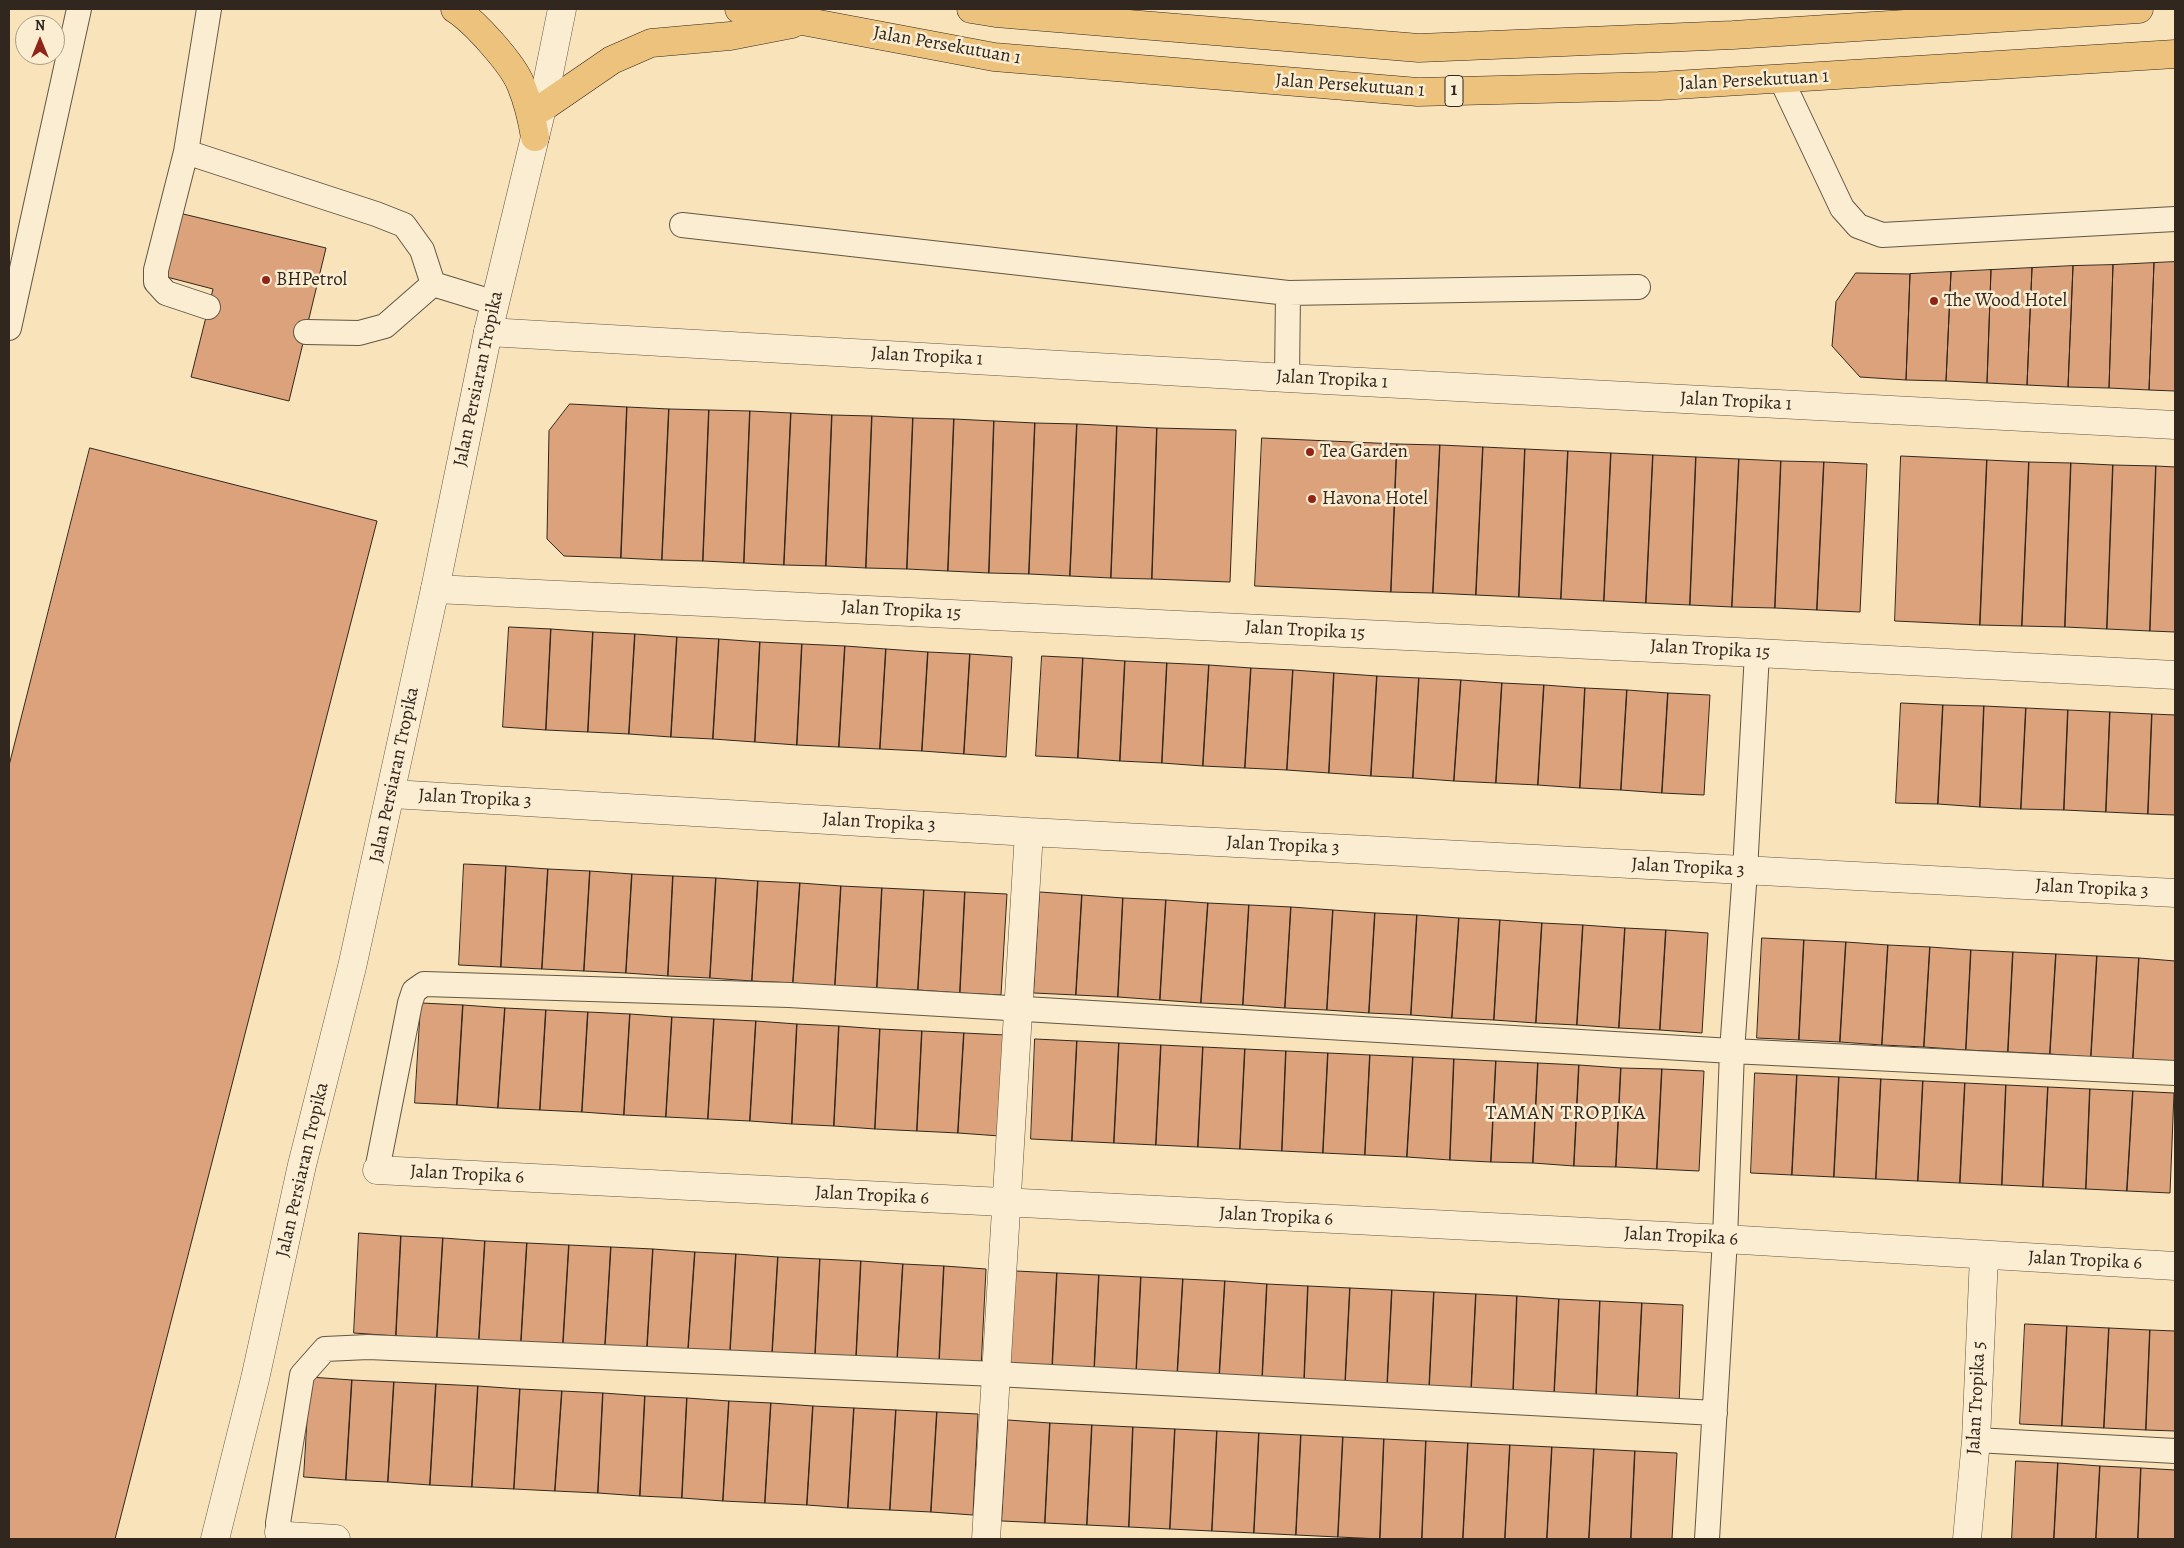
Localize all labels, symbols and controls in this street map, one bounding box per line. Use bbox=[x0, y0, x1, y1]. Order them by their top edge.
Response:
north arrow bbox=[15, 15, 65, 65]
text: N bbox=[35, 16, 45, 35]
street label: Jalan Persekutuan 1 bbox=[871, 22, 1023, 70]
street label: Jalan Persekutuan 1 bbox=[1679, 66, 1829, 96]
street label: Jalan Persekutuan 1 bbox=[1275, 69, 1425, 103]
road number: 1 bbox=[1445, 76, 1463, 106]
place label: BHPetrol bbox=[276, 269, 347, 291]
marker: BHPetrol bbox=[260, 274, 272, 286]
street label: Jalan Persiaran Tropika bbox=[449, 289, 509, 469]
place label: The Wood Hotel bbox=[1944, 290, 2067, 312]
marker: The Wood Hotel bbox=[1928, 295, 1940, 307]
street label: Jalan Tropika 1 bbox=[870, 343, 984, 371]
street label: Jalan Tropika 1 bbox=[1275, 366, 1389, 394]
street label: Jalan Tropika 1 bbox=[1679, 388, 1793, 416]
place label: Tea Garden bbox=[1320, 441, 1408, 463]
marker: Tea Garden bbox=[1304, 446, 1316, 458]
place label: Havona Hotel bbox=[1322, 488, 1428, 510]
marker: Havona Hotel bbox=[1306, 493, 1318, 505]
street label: Jalan Tropika 15 bbox=[840, 596, 962, 626]
street label: Jalan Tropika 15 bbox=[1244, 616, 1366, 646]
street label: Jalan Tropika 15 bbox=[1649, 635, 1771, 665]
street label: Jalan Persiaran Tropika bbox=[365, 685, 425, 865]
street label: Jalan Tropika 3 bbox=[418, 785, 532, 813]
street label: Jalan Tropika 3 bbox=[822, 809, 936, 837]
street label: Jalan Tropika 3 bbox=[1226, 832, 1340, 860]
street label: Jalan Tropika 3 bbox=[1631, 854, 1745, 882]
street label: Jalan Tropika 3 bbox=[2035, 875, 2149, 903]
street label: Jalan Persiaran Tropika bbox=[272, 1080, 334, 1260]
district label: TAMAN TROPIKA bbox=[1484, 1102, 1648, 1126]
street label: Jalan Tropika 6 bbox=[409, 1161, 525, 1189]
street label: Jalan Tropika 6 bbox=[814, 1182, 930, 1210]
street label: Jalan Tropika 6 bbox=[1218, 1203, 1334, 1231]
street label: Jalan Tropika 6 bbox=[1623, 1223, 1739, 1251]
street label: Jalan Tropika 6 bbox=[2027, 1247, 2143, 1275]
street label: Jalan Tropika 5 bbox=[1963, 1341, 1991, 1455]

